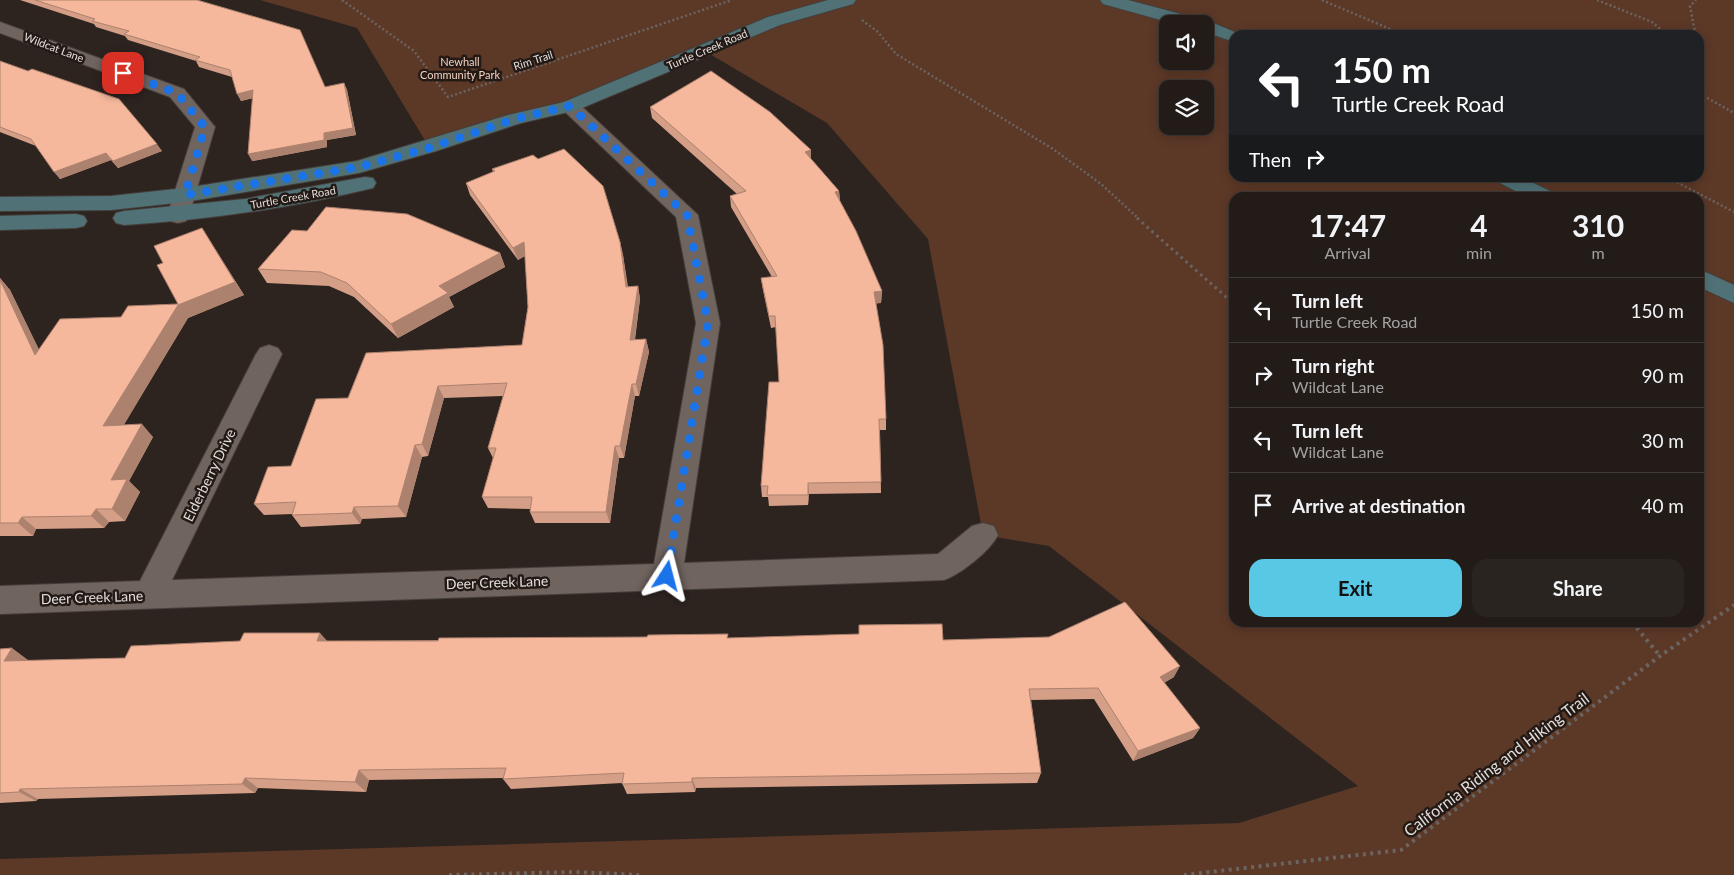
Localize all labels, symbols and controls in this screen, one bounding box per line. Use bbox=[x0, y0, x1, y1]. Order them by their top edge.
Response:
map controls bbox=[1159, 15, 1214, 135]
button: sound bbox=[1159, 15, 1214, 70]
street label: Turtle Creek Road bbox=[665, 26, 749, 72]
street label: Wildcat Lane bbox=[22, 30, 86, 64]
street label: Rim Trail bbox=[512, 47, 554, 73]
text: 150 m bbox=[1332, 48, 1431, 90]
icon: left bbox=[1249, 50, 1314, 115]
pin bbox=[102, 52, 144, 94]
park label: Newhall Community Park bbox=[420, 55, 500, 81]
icon: arrive bbox=[109, 59, 137, 87]
button: layers bbox=[1159, 80, 1214, 135]
text: Turtle Creek Road bbox=[1332, 90, 1504, 117]
icon: right bbox=[1301, 145, 1329, 173]
text: Then bbox=[1249, 148, 1291, 171]
street label: Turtle Creek Road bbox=[249, 183, 337, 211]
text: 17:47 bbox=[1309, 207, 1386, 243]
text: 4 bbox=[1470, 207, 1488, 243]
text: 310 bbox=[1572, 207, 1624, 243]
text: Arrival bbox=[1324, 243, 1371, 262]
text: min bbox=[1466, 243, 1492, 262]
text: m bbox=[1591, 243, 1605, 262]
text: Turn left bbox=[1292, 289, 1363, 312]
icon: left bbox=[1249, 296, 1277, 324]
text: 150 m bbox=[1630, 299, 1684, 322]
text: Turtle Creek Road bbox=[1292, 312, 1417, 331]
text: Turn right bbox=[1292, 354, 1374, 377]
icon: right bbox=[1249, 361, 1277, 389]
text: 90 m bbox=[1641, 364, 1684, 387]
text: Wildcat Lane bbox=[1292, 377, 1384, 396]
text: Turn left bbox=[1292, 419, 1363, 442]
street label: Elderberry Drive bbox=[179, 426, 239, 524]
icon: left bbox=[1249, 426, 1277, 454]
text: 30 m bbox=[1641, 429, 1684, 452]
text: Wildcat Lane bbox=[1292, 442, 1384, 461]
icon: arrive bbox=[1249, 491, 1277, 519]
text: Arrive at destination bbox=[1292, 494, 1465, 517]
text: 40 m bbox=[1641, 494, 1684, 517]
position arrow bbox=[640, 549, 692, 601]
button: Exit bbox=[1249, 559, 1462, 617]
button: Share bbox=[1472, 559, 1684, 617]
street label: Deer Creek Lane bbox=[445, 572, 549, 592]
street label: Deer Creek Lane bbox=[40, 587, 144, 607]
street label: California Riding and Hiking Trail bbox=[1400, 688, 1592, 840]

